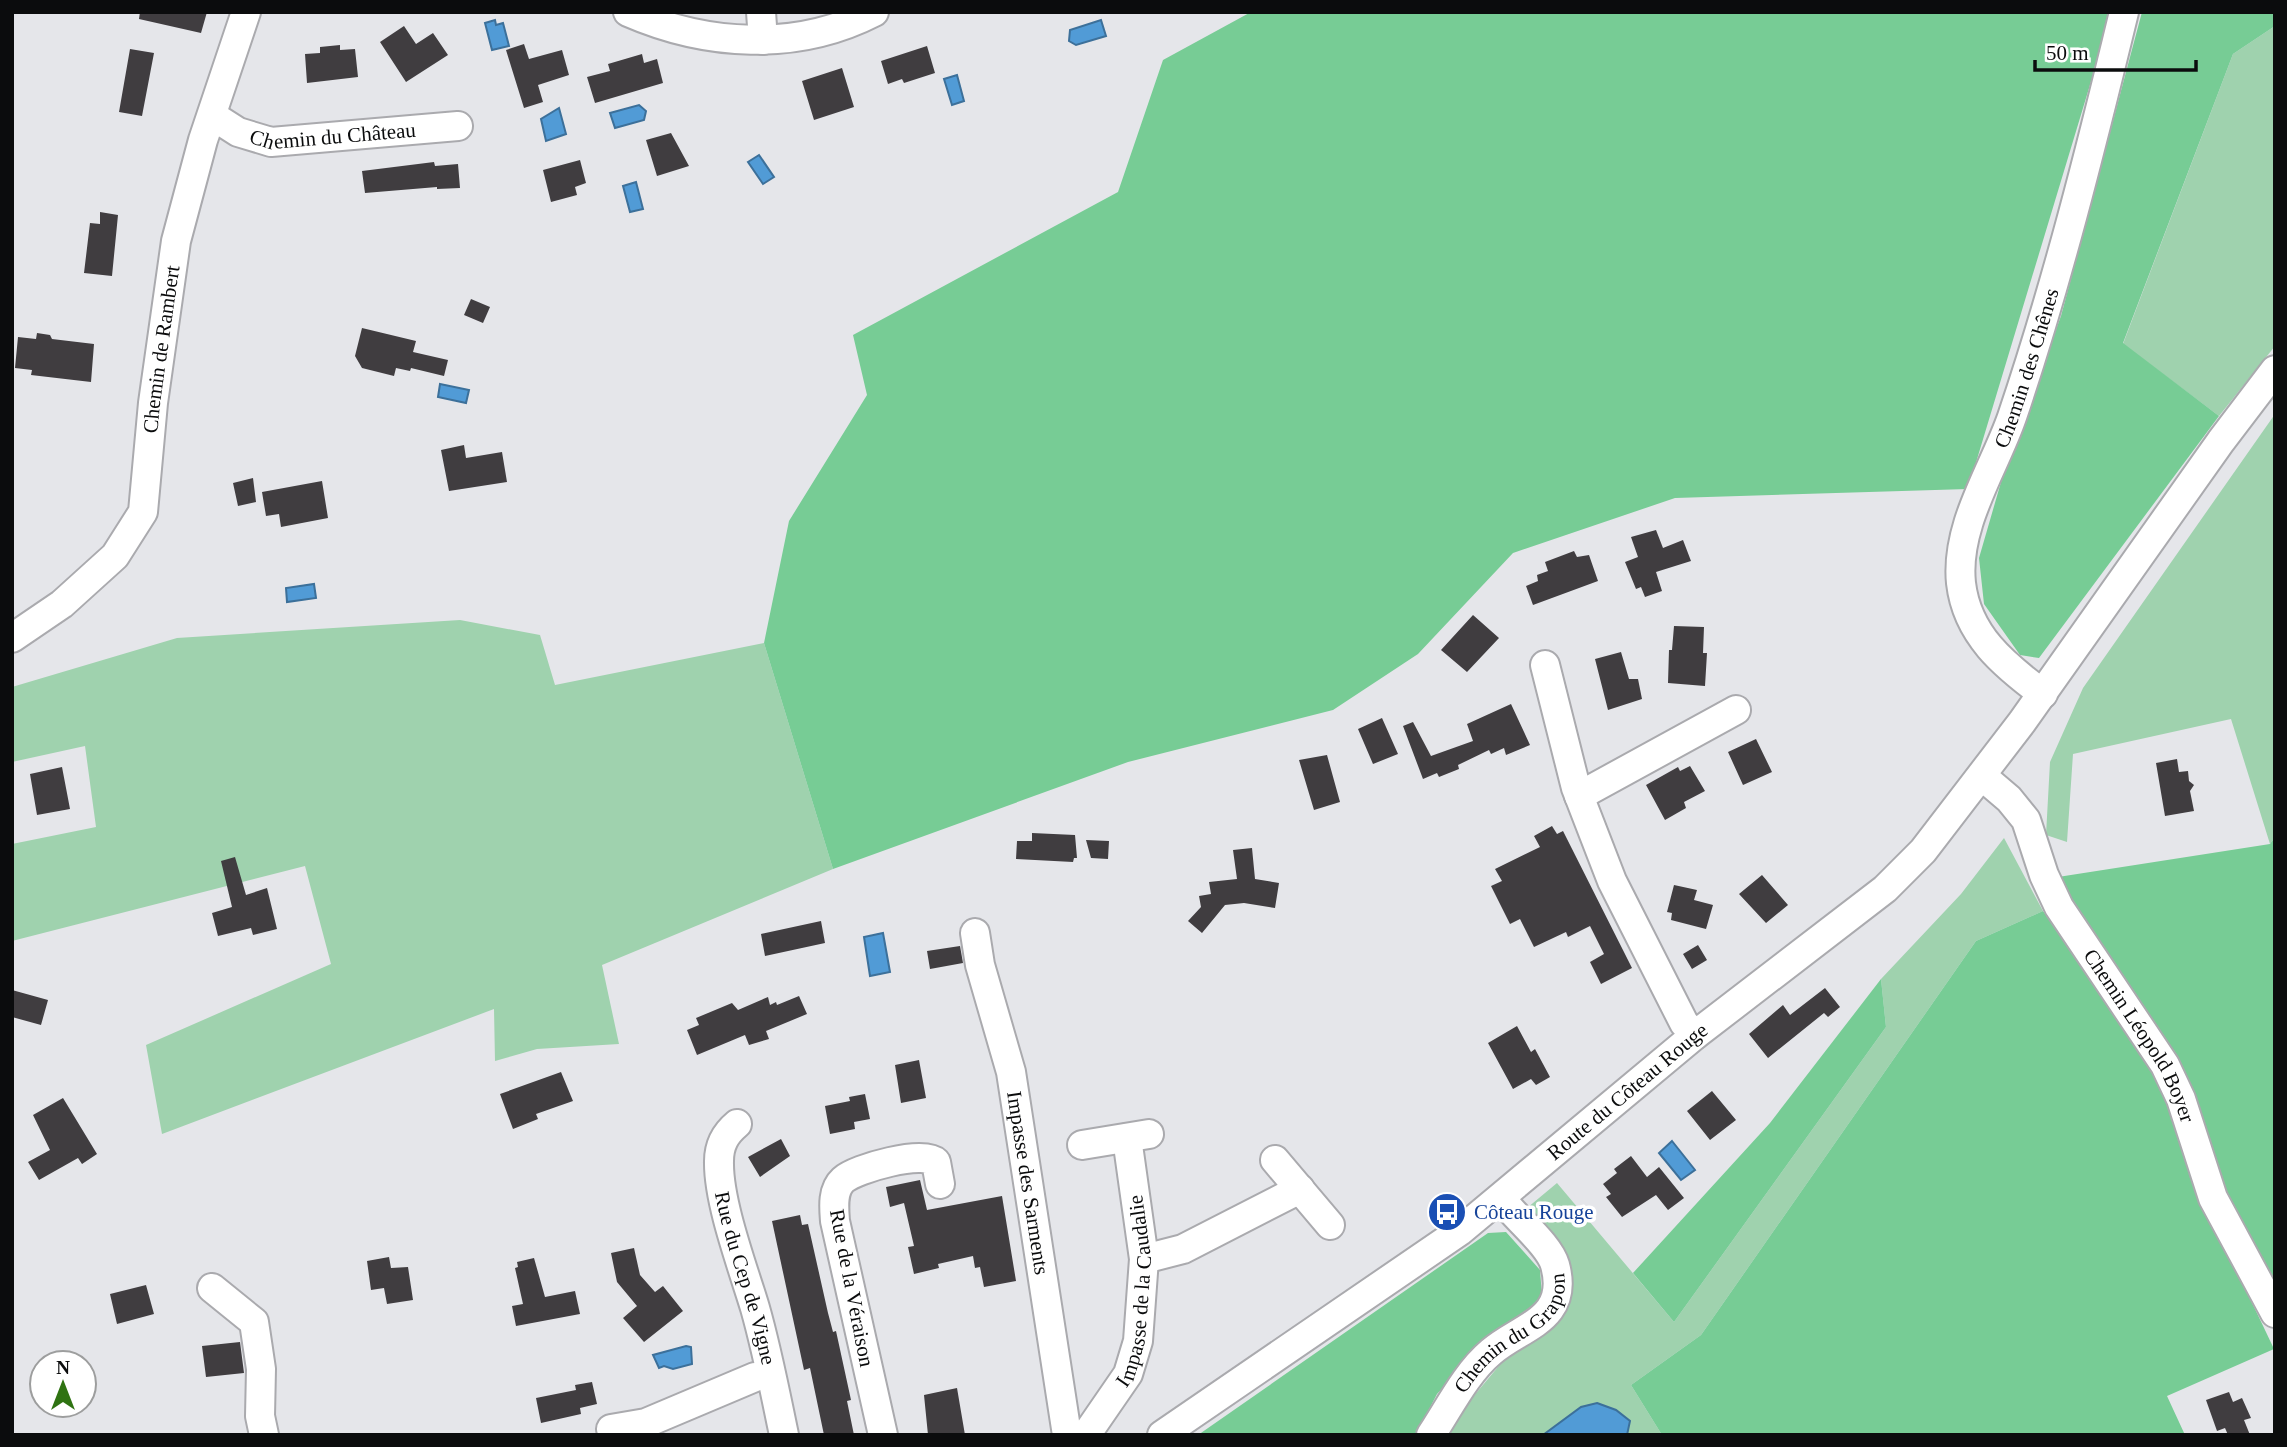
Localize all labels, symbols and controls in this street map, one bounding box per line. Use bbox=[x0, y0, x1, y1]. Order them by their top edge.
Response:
scale bar bbox=[2035, 28, 2196, 72]
text: 50 m bbox=[2046, 41, 2089, 65]
street label: Chemin du Château bbox=[247, 118, 417, 154]
street label: Chemin de Rambert bbox=[138, 264, 184, 434]
street label: Chemin des Chênes bbox=[1989, 285, 2064, 452]
street label: Chemin Léopold Boyer bbox=[2079, 944, 2200, 1125]
street label: Route du Côteau Rouge bbox=[1542, 1018, 1712, 1165]
street label: Impasse des Sarments bbox=[1002, 1089, 1054, 1276]
street label: Rue du Cep de Vigne bbox=[710, 1189, 781, 1367]
bus stop icon: Côteau Rouge bbox=[1426, 1191, 1468, 1233]
street label: Impasse de la Caudalie bbox=[1111, 1194, 1156, 1392]
place label: Côteau Rouge bbox=[1474, 1200, 1594, 1224]
street label: Rue de la Véraison bbox=[825, 1207, 879, 1369]
street label: Chemin du Grapon bbox=[1449, 1272, 1570, 1397]
north arrow bbox=[28, 1349, 98, 1419]
text: N bbox=[56, 1357, 70, 1378]

